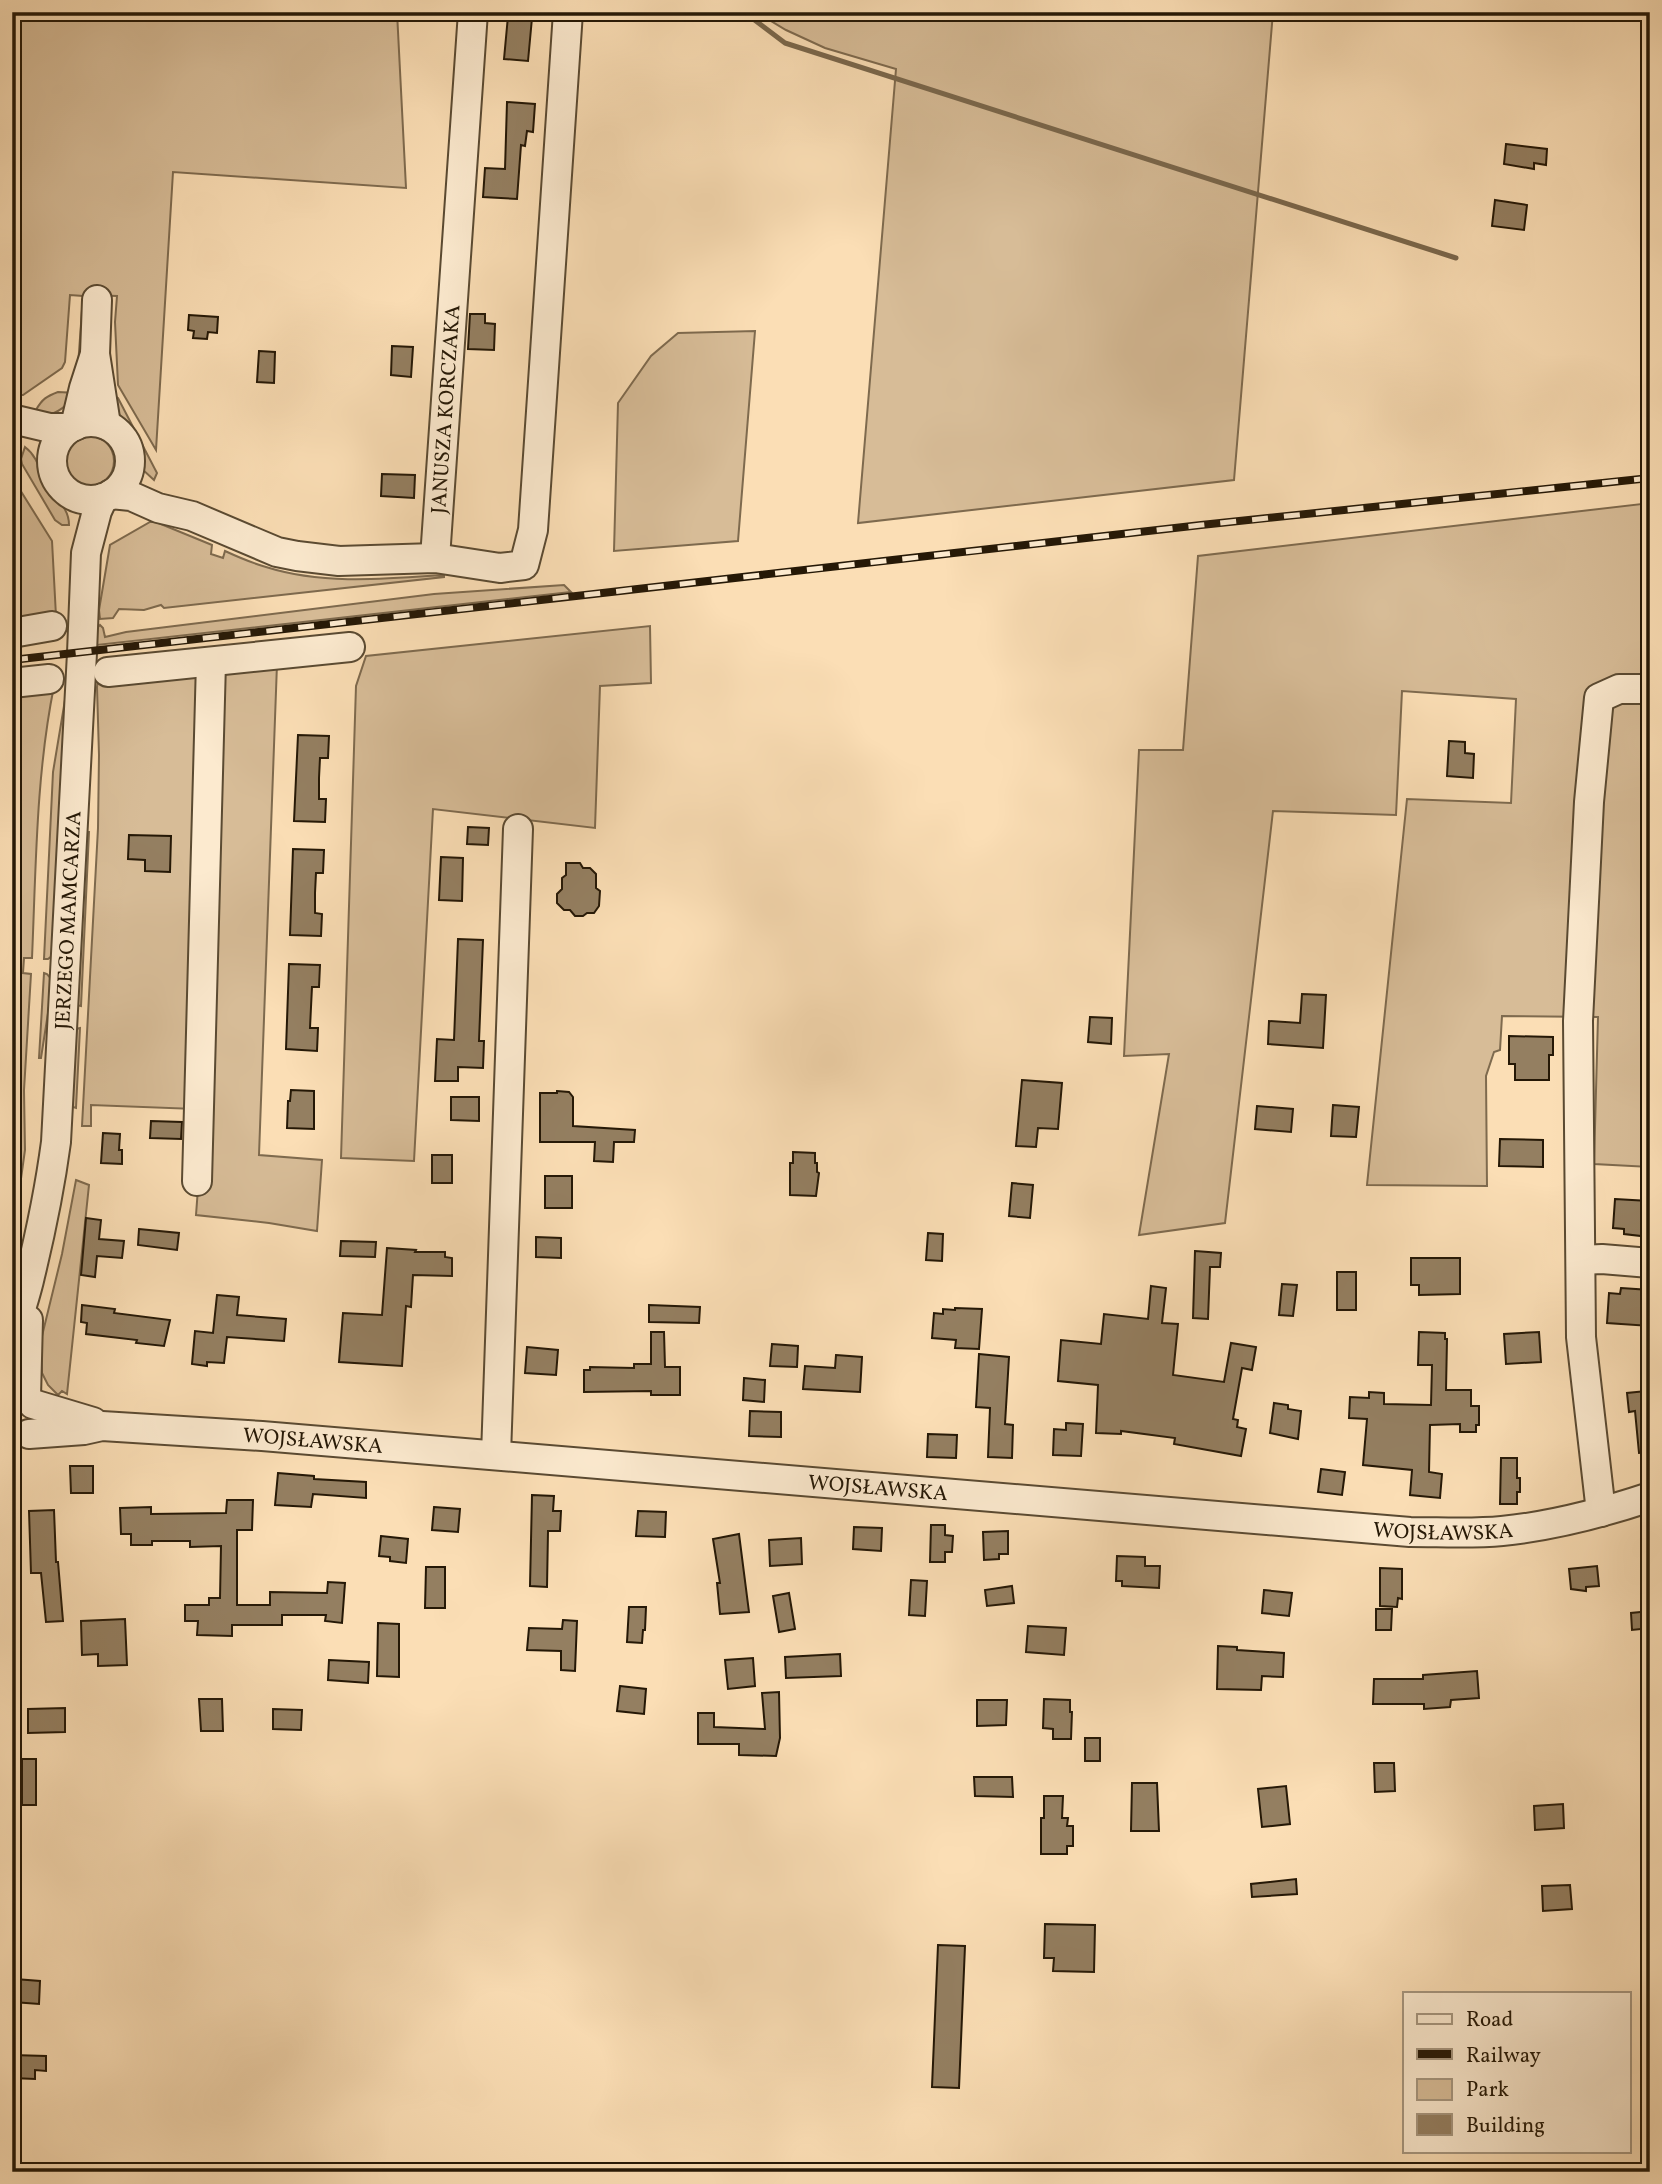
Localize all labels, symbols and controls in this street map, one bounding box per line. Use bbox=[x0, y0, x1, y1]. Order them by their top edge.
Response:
street label: JANUSZA KORCZAKA bbox=[425, 304, 469, 515]
street label: JERZEGO MAMCARZA bbox=[49, 810, 90, 1031]
street label: WOJSŁAWSKA bbox=[242, 1422, 384, 1462]
street label: WOJSŁAWSKA bbox=[807, 1469, 949, 1509]
street label: WOJSŁAWSKA bbox=[1372, 1516, 1515, 1549]
legend bbox=[1403, 1992, 1630, 2152]
text: Road bbox=[1466, 2006, 1513, 2035]
text: Railway bbox=[1466, 2042, 1542, 2071]
text: Park bbox=[1466, 2076, 1509, 2105]
text: Building bbox=[1466, 2112, 1545, 2141]

